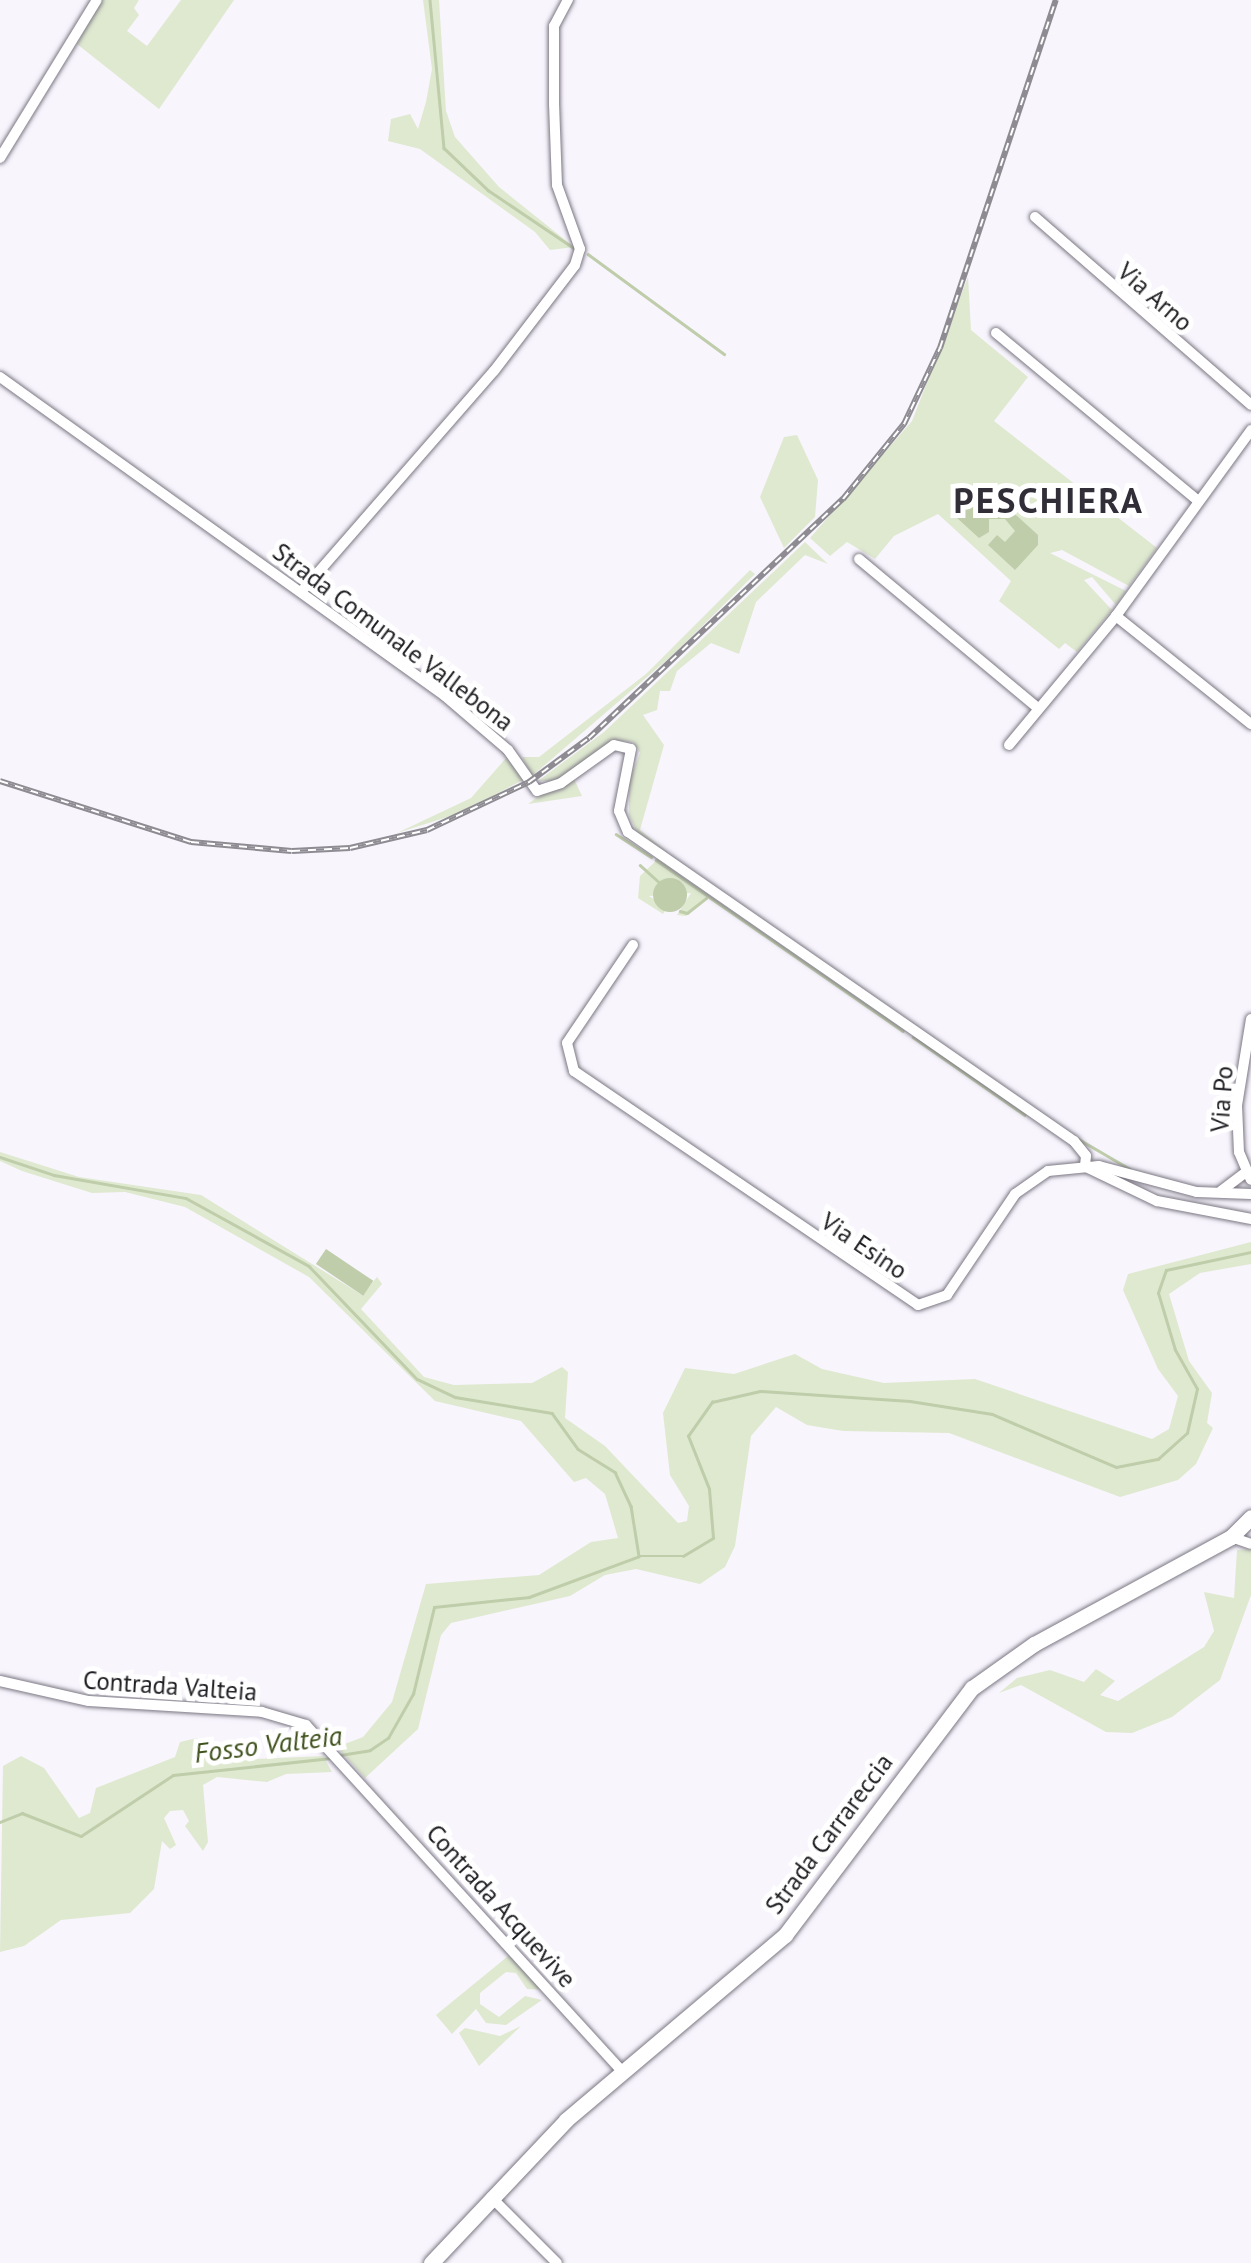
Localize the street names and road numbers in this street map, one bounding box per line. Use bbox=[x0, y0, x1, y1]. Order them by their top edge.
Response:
street label: Via Arno bbox=[1111, 256, 1199, 338]
street label: Strada Comunale Vallebona bbox=[267, 537, 519, 737]
street label: Via Po bbox=[1205, 1065, 1239, 1133]
street label: Via Esino bbox=[815, 1206, 913, 1286]
street label: Contrada Valteia bbox=[82, 1665, 258, 1707]
street label: Strada Carrareccia bbox=[759, 1748, 899, 1920]
street label: Contrada Acquevive bbox=[420, 1818, 582, 1994]

